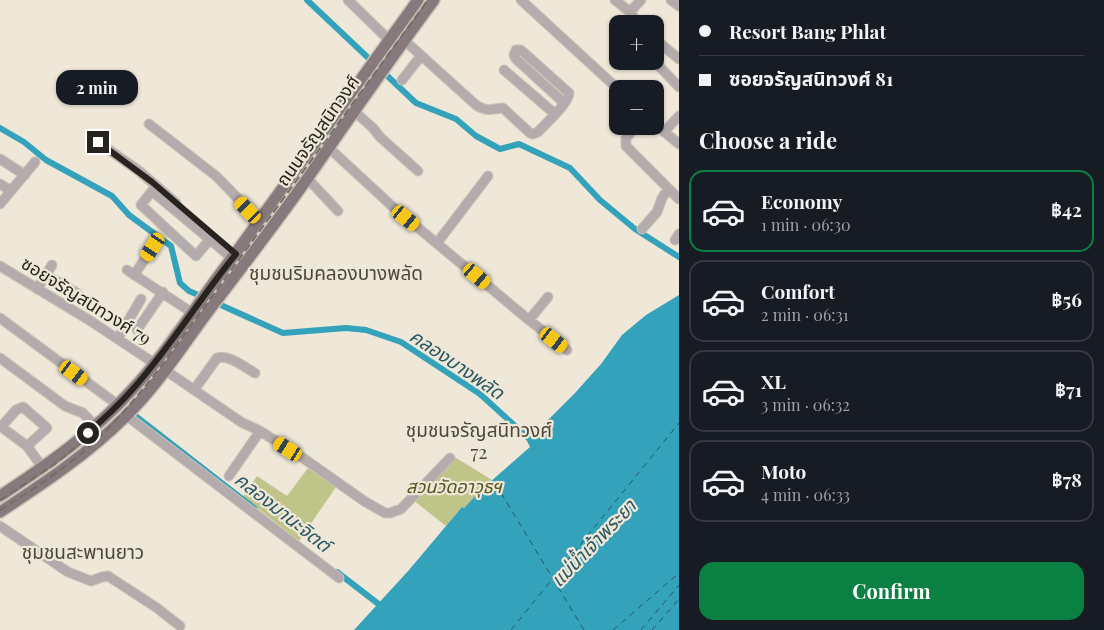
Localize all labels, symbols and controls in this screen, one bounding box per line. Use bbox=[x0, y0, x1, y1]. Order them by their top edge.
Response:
map controls bbox=[609, 15, 664, 135]
button: + bbox=[609, 15, 664, 70]
text: Resort Bang Phlat bbox=[729, 18, 886, 44]
text: ซอยจรัญสนิทวงศ์ 81 bbox=[729, 65, 893, 91]
callout: 2 min bbox=[57, 70, 139, 104]
street label: ถนนจรัญสนิทวงศ์ bbox=[270, 70, 364, 190]
text: 2 min bbox=[76, 77, 118, 98]
button: − bbox=[609, 80, 664, 135]
text: Choose a ride bbox=[699, 125, 837, 155]
route end bbox=[87, 131, 109, 153]
text: Economy bbox=[761, 188, 842, 214]
icon: car bbox=[701, 189, 746, 234]
car bbox=[232, 194, 263, 226]
text: ฿42 bbox=[1051, 196, 1082, 222]
car bbox=[389, 203, 422, 233]
text: 1 min · 06:30 bbox=[761, 214, 851, 235]
car bbox=[138, 230, 167, 264]
street label: ซอยจรัญสนิทวงศ์ 79 bbox=[17, 251, 156, 350]
district label: ชุมชนริมคลองบางพลัด bbox=[249, 259, 423, 285]
car bbox=[460, 261, 493, 291]
text: Comfort bbox=[761, 278, 835, 304]
icon: car bbox=[701, 279, 746, 324]
text: ฿56 bbox=[1052, 286, 1082, 312]
text: 2 min · 06:31 bbox=[761, 304, 849, 325]
water label: คลองบางพลัด bbox=[405, 322, 511, 405]
car bbox=[537, 325, 570, 355]
car bbox=[57, 358, 90, 388]
text: XL bbox=[761, 368, 786, 394]
icon: car bbox=[701, 369, 746, 414]
text: ฿71 bbox=[1055, 376, 1082, 402]
text: 3 min · 06:32 bbox=[761, 394, 850, 415]
district label: ชุมชนจรัญสนิทวงศ์ 72 bbox=[406, 416, 552, 464]
route start bbox=[77, 422, 99, 444]
car bbox=[271, 435, 304, 463]
text: Moto bbox=[761, 458, 806, 484]
icon: car bbox=[701, 459, 746, 504]
water label: คลองมานะจิตต์ bbox=[230, 465, 340, 559]
text: ฿78 bbox=[1052, 466, 1082, 492]
park label: สวนวัดอาวุธฯ bbox=[406, 474, 504, 498]
text: 4 min · 06:33 bbox=[761, 484, 850, 505]
water label: แม่น้ำเจ้าพระยา bbox=[544, 492, 642, 592]
district label: ชุมชนสะพานยาว bbox=[22, 538, 144, 564]
button: Confirm bbox=[699, 562, 1084, 620]

